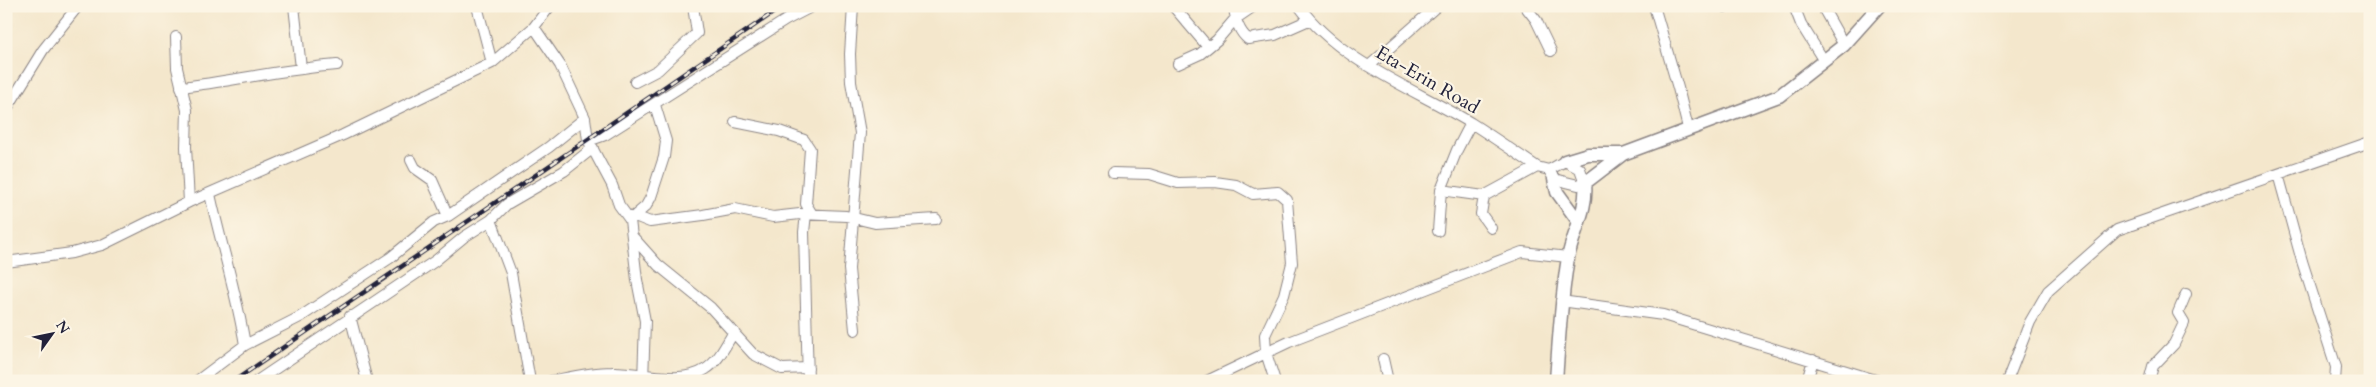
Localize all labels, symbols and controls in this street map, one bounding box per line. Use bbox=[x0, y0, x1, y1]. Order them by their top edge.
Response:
street label: Eta-Erin Road bbox=[1371, 40, 1484, 120]
north arrow bbox=[28, 310, 78, 360]
text: N bbox=[51, 317, 74, 337]

